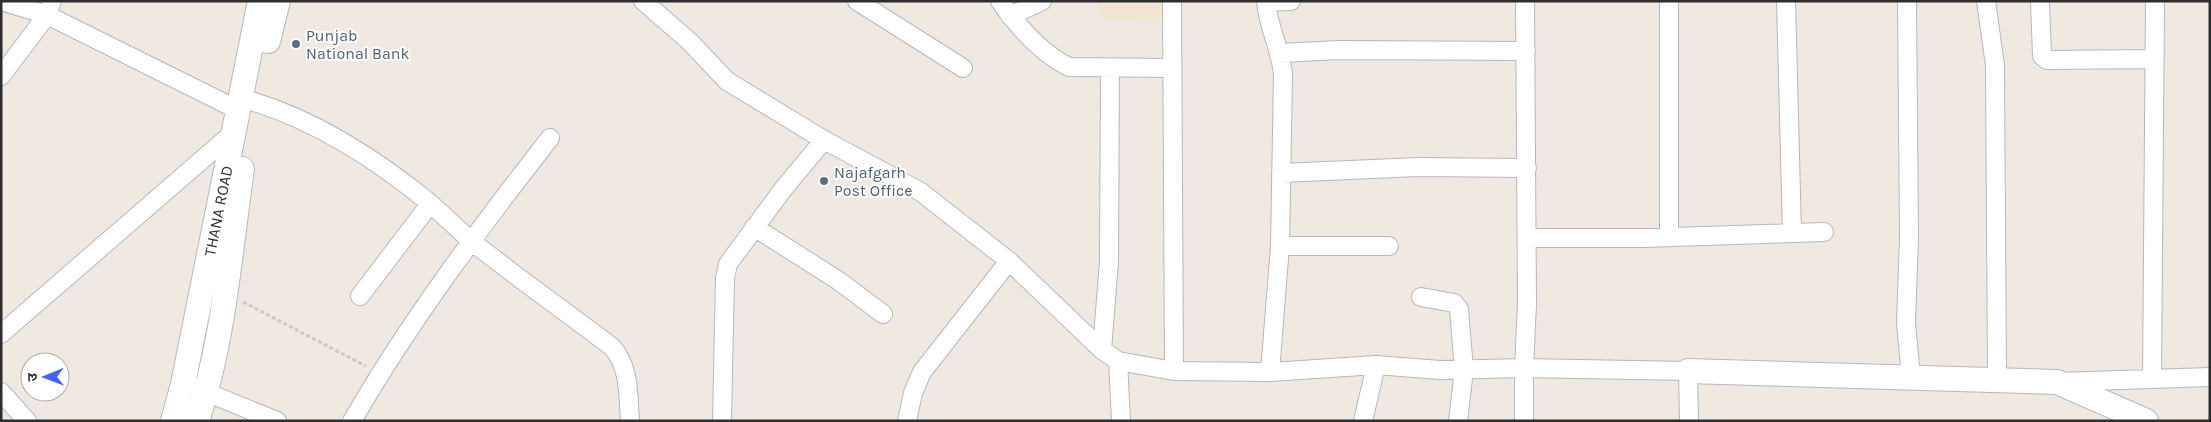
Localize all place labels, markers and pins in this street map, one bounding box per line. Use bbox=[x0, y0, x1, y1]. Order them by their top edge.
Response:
place label: Punjab National Bank bbox=[306, 26, 409, 63]
marker: Punjab National Bank bbox=[290, 38, 302, 50]
place label: Najafgarh Post Office bbox=[834, 163, 912, 200]
marker: Najafgarh Post Office bbox=[818, 175, 830, 187]

